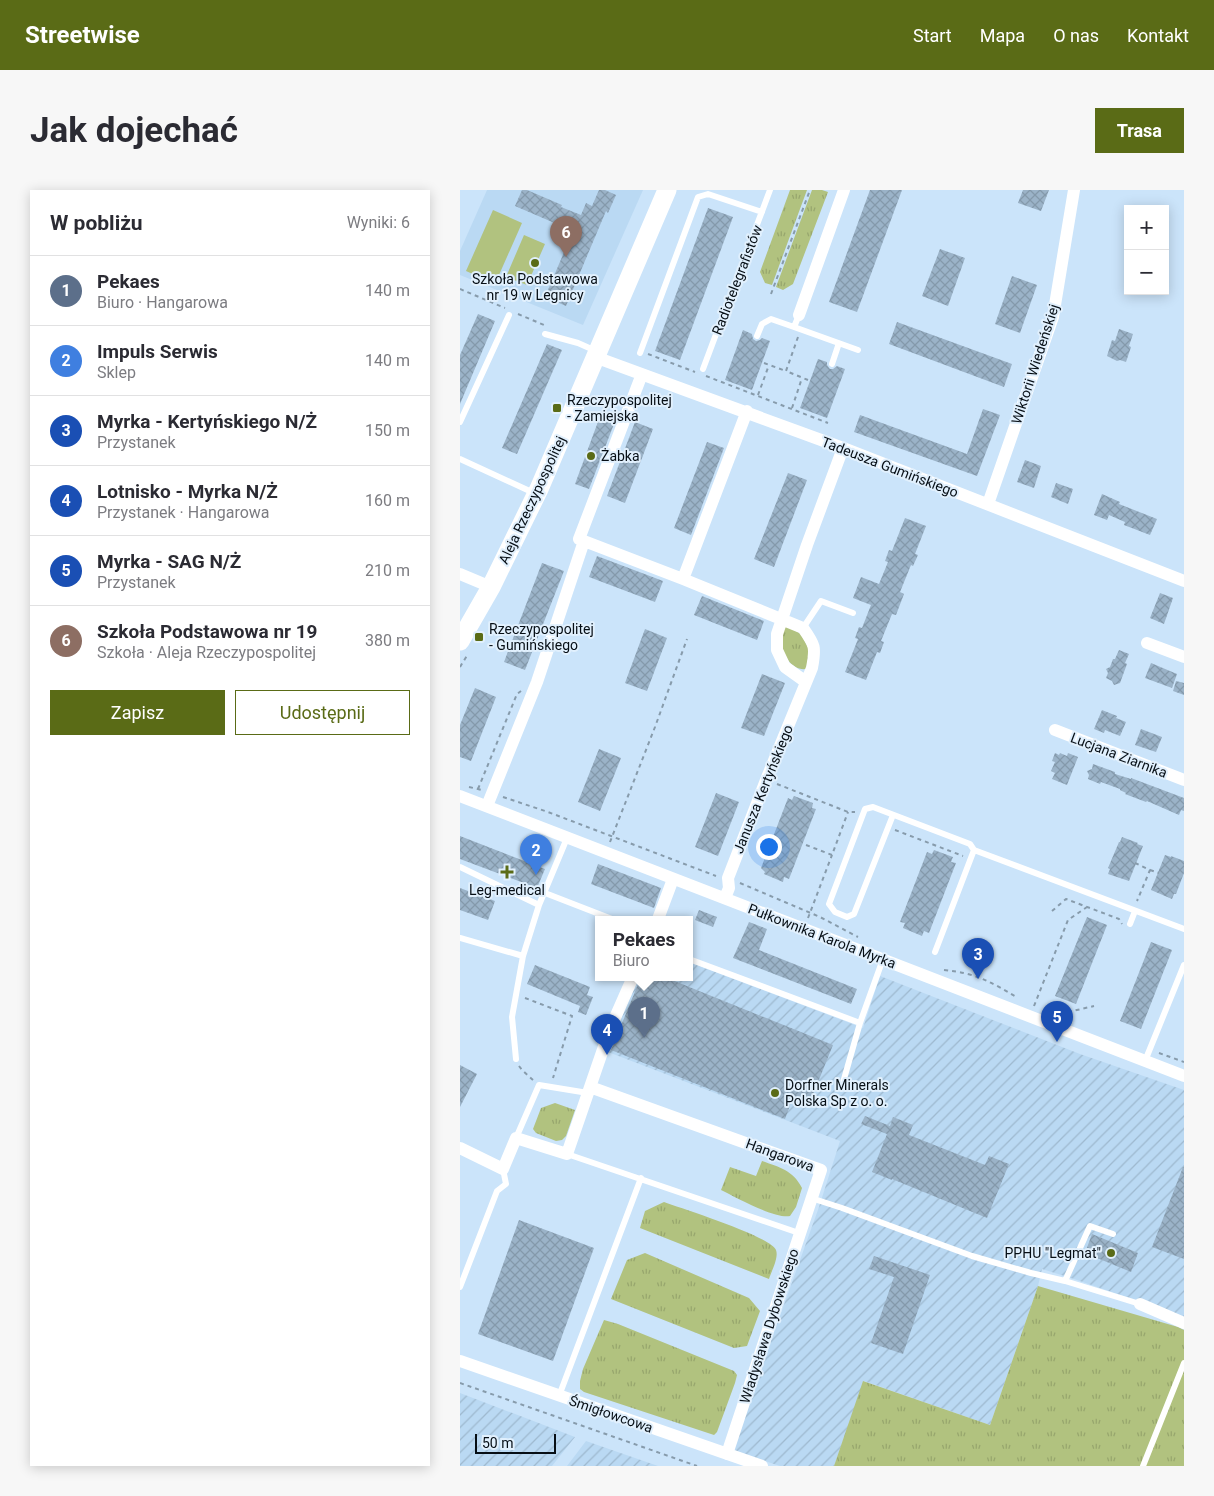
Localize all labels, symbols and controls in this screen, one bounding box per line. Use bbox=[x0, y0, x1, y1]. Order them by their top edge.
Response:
text: Streetwise bbox=[25, 21, 140, 49]
text: Start bbox=[913, 25, 952, 46]
text: Mapa bbox=[980, 25, 1025, 46]
text: O nas bbox=[1053, 25, 1099, 46]
text: Kontakt bbox=[1127, 25, 1189, 46]
button: Trasa bbox=[1095, 108, 1184, 153]
text: Jak dojechać bbox=[30, 110, 238, 151]
map controls bbox=[1124, 205, 1169, 295]
button: + bbox=[1124, 205, 1169, 250]
text: W pobliżu bbox=[50, 211, 143, 235]
text: Wyniki: 6 bbox=[347, 213, 410, 232]
pin: 6 bbox=[550, 216, 582, 257]
street label: Radiotelegrafistów bbox=[709, 222, 765, 337]
button: − bbox=[1124, 250, 1169, 295]
marker: Szkoła Podstawowa nr 19 w Legnicy bbox=[529, 257, 541, 269]
text: Pekaes bbox=[97, 270, 160, 293]
place label: Szkoła Podstawowa nr 19 w Legnicy bbox=[472, 271, 598, 303]
text: 1 bbox=[61, 281, 71, 300]
text: 140 m bbox=[365, 281, 410, 300]
text: Biuro · Hangarowa bbox=[97, 293, 228, 312]
street label: Wiktorii Wiedeńskiej bbox=[1008, 302, 1062, 426]
text: Impuls Serwis bbox=[97, 340, 218, 363]
text: 2 bbox=[61, 351, 71, 370]
text: 140 m bbox=[365, 351, 410, 370]
text: Sklep bbox=[97, 363, 136, 382]
place label: Rzeczypospolitej - Zamiejska bbox=[567, 392, 672, 424]
marker: Rzeczypospolitej - Zamiejska bbox=[551, 402, 563, 414]
text: Myrka - Kertyńskiego N/Ż bbox=[97, 410, 317, 433]
text: 3 bbox=[61, 421, 71, 440]
text: 150 m bbox=[365, 421, 410, 440]
text: Przystanek bbox=[97, 433, 176, 452]
street label: Aleja Rzeczypospolitej bbox=[495, 434, 569, 566]
street label: Tadeusza Gumińskiego bbox=[819, 434, 961, 500]
place label: Żabka bbox=[601, 448, 640, 464]
marker: Żabka bbox=[585, 450, 597, 462]
text: Lotnisko - Myrka N/Ż bbox=[97, 480, 278, 503]
text: 4 bbox=[61, 491, 71, 510]
text: 160 m bbox=[365, 491, 410, 510]
text: Przystanek · Hangarowa bbox=[97, 503, 270, 522]
text: Myrka - SAG N/Ż bbox=[97, 550, 241, 573]
text: 5 bbox=[61, 561, 71, 580]
text: 210 m bbox=[365, 561, 410, 580]
text: Przystanek bbox=[97, 573, 176, 592]
text: Szkoła Podstawowa nr 19 bbox=[97, 620, 318, 643]
place label: Rzeczypospolitej - Gumińskiego bbox=[489, 621, 594, 653]
text: 6 bbox=[61, 631, 71, 650]
text: 380 m bbox=[365, 631, 410, 650]
marker: Rzeczypospolitej - Gumińskiego bbox=[473, 631, 485, 643]
text: Szkoła · Aleja Rzeczypospolitej bbox=[97, 643, 316, 662]
button: Zapisz bbox=[50, 690, 225, 735]
button: Udostępnij bbox=[235, 690, 410, 735]
street label: Janusza Kertyńskiego bbox=[730, 722, 796, 856]
street label: Lucjana Ziarnika bbox=[1068, 729, 1170, 781]
pin: 2 bbox=[520, 834, 552, 875]
your location bbox=[756, 834, 782, 860]
marker: Leg-medical bbox=[500, 865, 514, 879]
place label: Leg-medical bbox=[469, 882, 545, 898]
street label: Pułkownika Karola Myrka bbox=[746, 900, 898, 972]
popup bbox=[595, 916, 693, 981]
text: Pekaes bbox=[613, 928, 675, 951]
pin: 3 bbox=[962, 938, 994, 979]
text: Biuro bbox=[613, 951, 650, 970]
pin: 1 bbox=[628, 997, 660, 1038]
pin: 5 bbox=[1041, 1001, 1073, 1042]
pin: 4 bbox=[591, 1014, 623, 1055]
place label: Dorfner Minerals Polska Sp z o. o. bbox=[785, 1077, 889, 1109]
marker: Dorfner Minerals Polska Sp z o. o. bbox=[769, 1087, 781, 1099]
street label: Hangarowa bbox=[744, 1135, 816, 1175]
place label: PPHU "Legmat" bbox=[1005, 1245, 1101, 1261]
street label: Władysława Dybowskiego bbox=[736, 1247, 802, 1405]
marker: PPHU "Legmat" bbox=[1105, 1247, 1117, 1259]
street label: Śmigłowcowa bbox=[567, 1391, 655, 1436]
scale bar bbox=[475, 1431, 556, 1454]
text: 50 m bbox=[482, 1435, 514, 1451]

